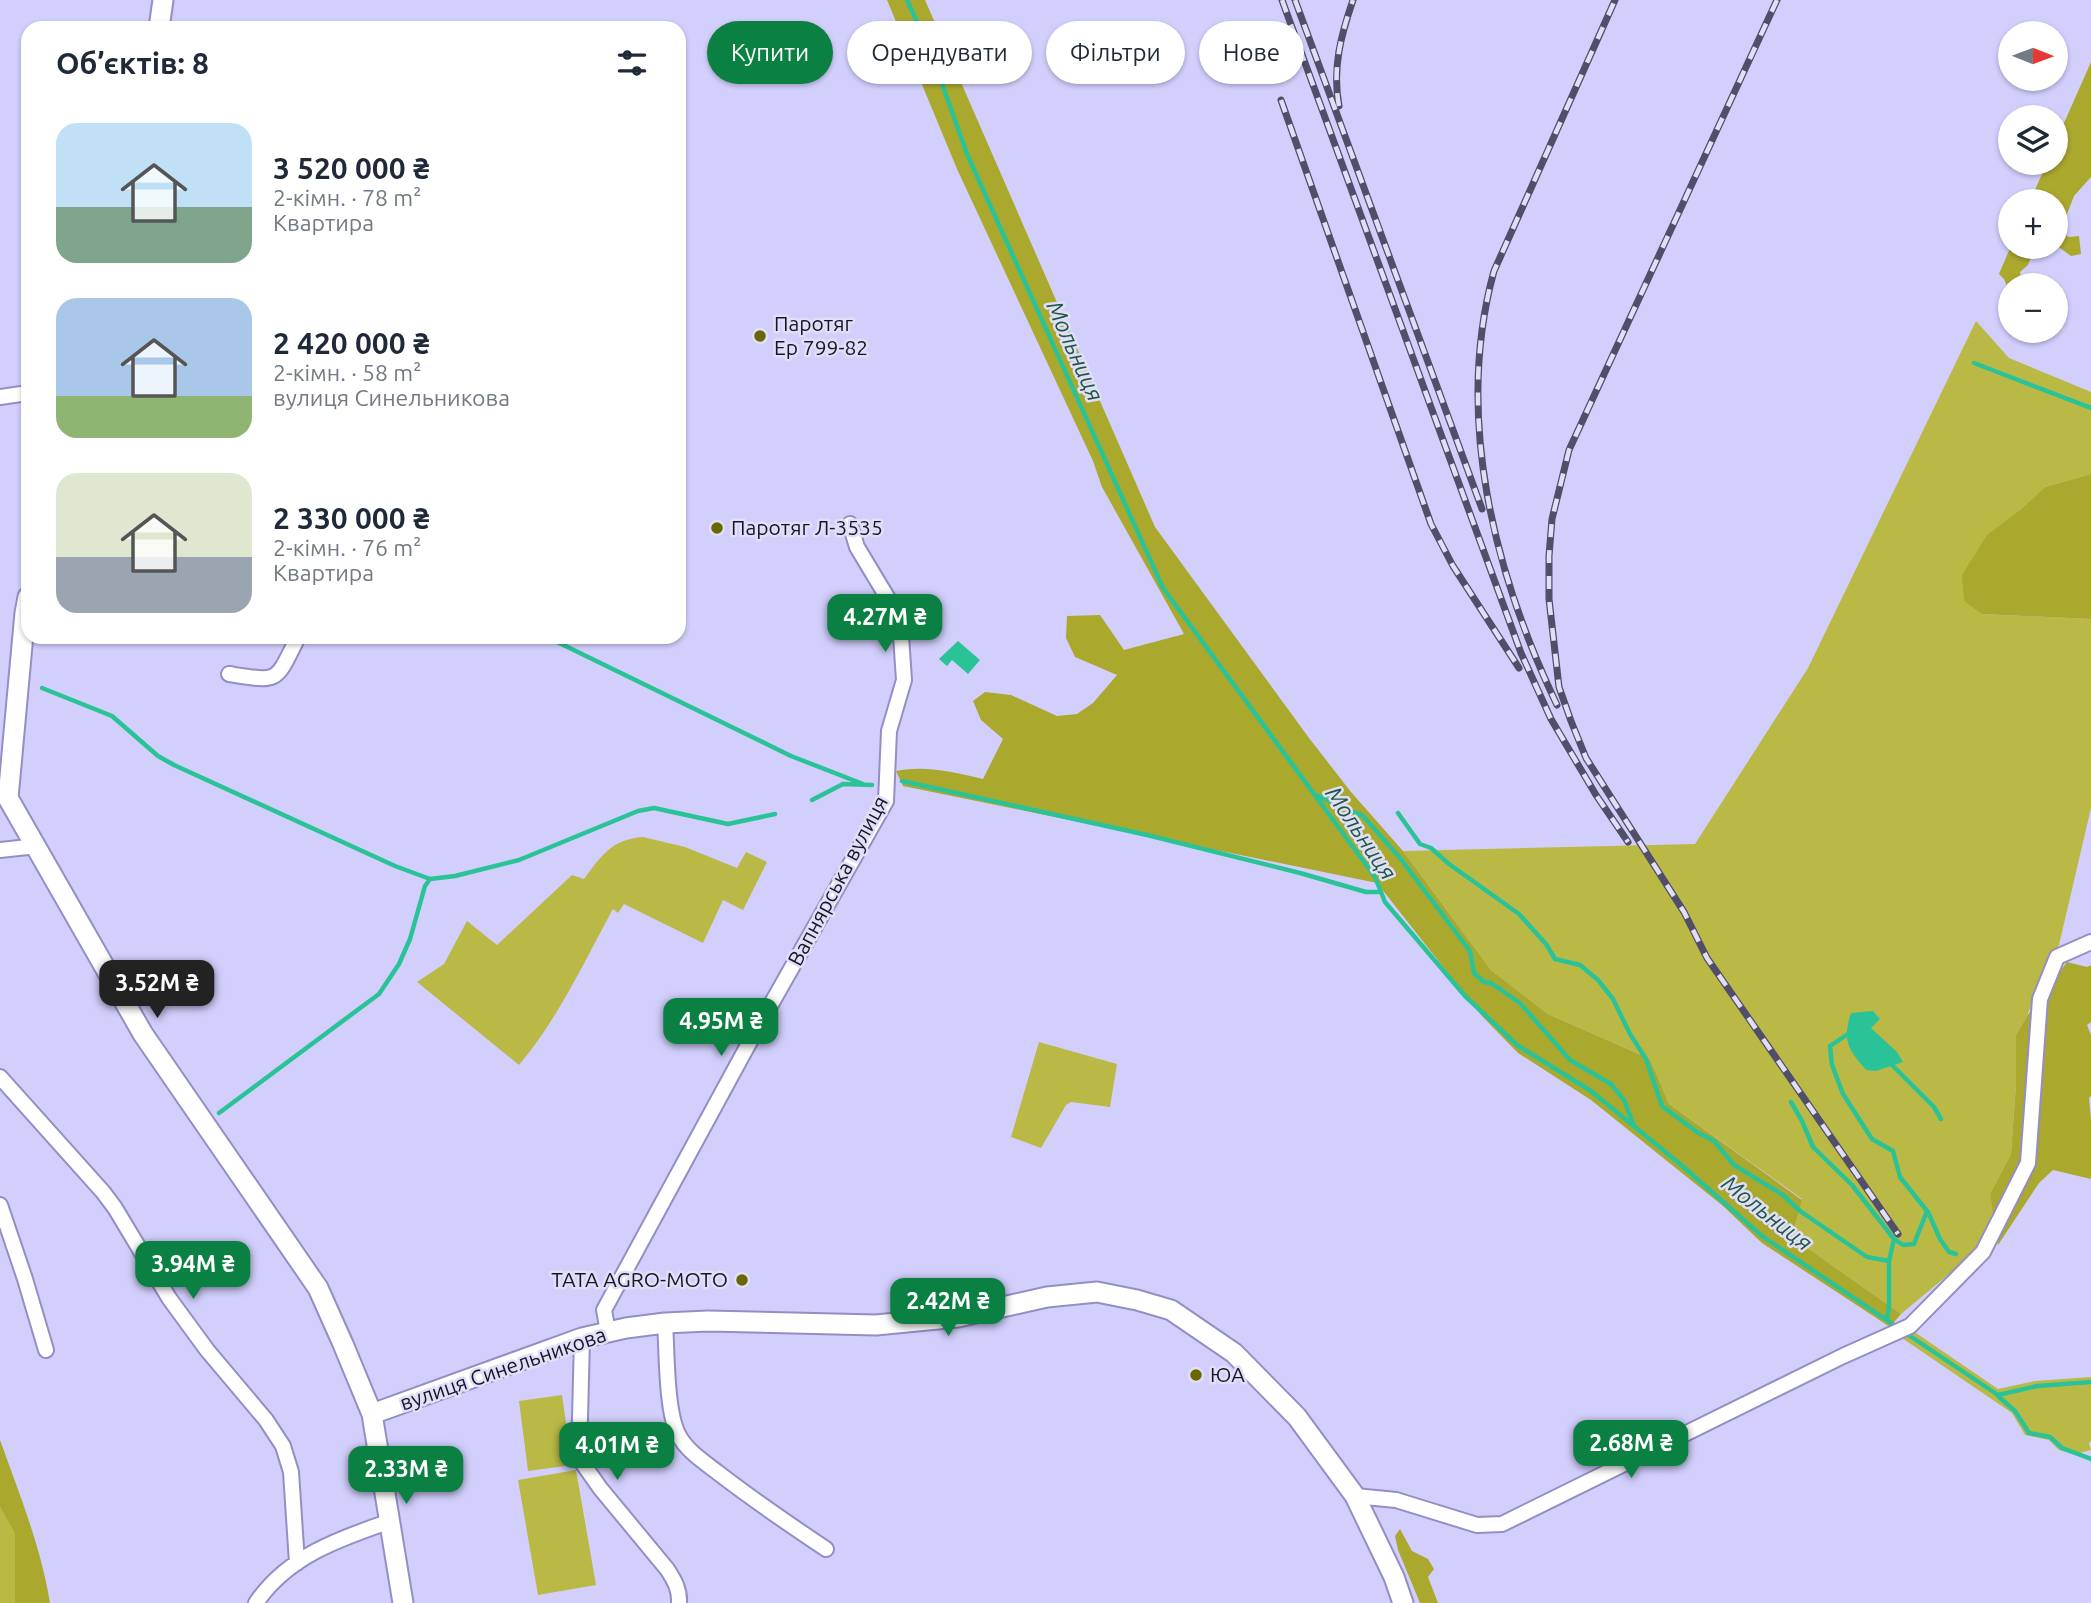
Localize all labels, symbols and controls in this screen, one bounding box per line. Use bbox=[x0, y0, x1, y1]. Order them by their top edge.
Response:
chip: Купити bbox=[707, 21, 833, 84]
chip: Орендувати bbox=[847, 21, 1032, 84]
chip: Фільтри bbox=[1046, 21, 1185, 84]
chip: Нове bbox=[1199, 21, 1304, 84]
north arrow bbox=[1998, 21, 2068, 91]
map controls bbox=[1998, 21, 2068, 343]
icon: filters bbox=[613, 44, 651, 82]
text: Об’єктів: 8 bbox=[56, 46, 209, 80]
button: layers bbox=[1998, 105, 2068, 175]
icon: home bbox=[112, 151, 196, 235]
text: 3 520 000 ₴ bbox=[273, 151, 430, 185]
text: 2-кімн. · 78 m² bbox=[273, 185, 421, 210]
button: + bbox=[1998, 189, 2068, 259]
text: Квартира bbox=[273, 210, 374, 235]
button: − bbox=[1998, 273, 2068, 343]
water label: Мольниця bbox=[1042, 297, 1109, 405]
place label: Паротяг Ер 799-82 bbox=[774, 311, 868, 359]
icon: home bbox=[112, 326, 196, 410]
text: 2 420 000 ₴ bbox=[273, 326, 430, 360]
marker: Паротяг Ер 799-82 bbox=[752, 328, 768, 344]
text: 2-кімн. · 58 m² bbox=[273, 360, 421, 385]
text: вулиця Синельникова bbox=[273, 385, 510, 410]
icon: home bbox=[112, 501, 196, 585]
text: 2 330 000 ₴ bbox=[273, 501, 430, 535]
place label: Паротяг Л-3535 bbox=[731, 515, 883, 539]
marker: Паротяг Л-3535 bbox=[709, 520, 725, 536]
text: 2-кімн. · 76 m² bbox=[273, 535, 421, 560]
text: Квартира bbox=[273, 560, 374, 585]
pin: 4.27M ₴ bbox=[820, 594, 950, 654]
text: 4.27M ₴ bbox=[843, 604, 927, 629]
water label: Мольниця bbox=[1321, 782, 1402, 884]
street label: Вапнярська вулиця bbox=[782, 792, 892, 969]
pin: 3.52M ₴ bbox=[92, 960, 222, 1020]
text: 3.52M ₴ bbox=[115, 970, 199, 995]
pin: 4.95M ₴ bbox=[656, 998, 786, 1058]
text: 4.95M ₴ bbox=[679, 1008, 763, 1033]
water label: Мольниця bbox=[1718, 1170, 1817, 1255]
pin: 3.94M ₴ bbox=[128, 1242, 258, 1301]
text: 3.94M ₴ bbox=[151, 1251, 235, 1276]
place label: TATA AGRO-MOTO bbox=[551, 1267, 728, 1291]
marker: TATA AGRO-MOTO bbox=[734, 1272, 750, 1288]
pin: 2.42M ₴ bbox=[883, 1278, 1013, 1338]
text: 2.42M ₴ bbox=[906, 1288, 990, 1313]
street label: вулиця Синельникова bbox=[396, 1321, 609, 1415]
place label: ЮА bbox=[1210, 1362, 1245, 1386]
marker: ЮА bbox=[1188, 1367, 1204, 1383]
pin: 2.68M ₴ bbox=[1566, 1420, 1696, 1480]
pin: 4.01M ₴ bbox=[552, 1422, 682, 1482]
text: 2.68M ₴ bbox=[1589, 1430, 1673, 1455]
text: 4.01M ₴ bbox=[575, 1432, 659, 1457]
pin: 2.33M ₴ bbox=[341, 1446, 471, 1506]
text: 2.33M ₴ bbox=[364, 1456, 448, 1481]

